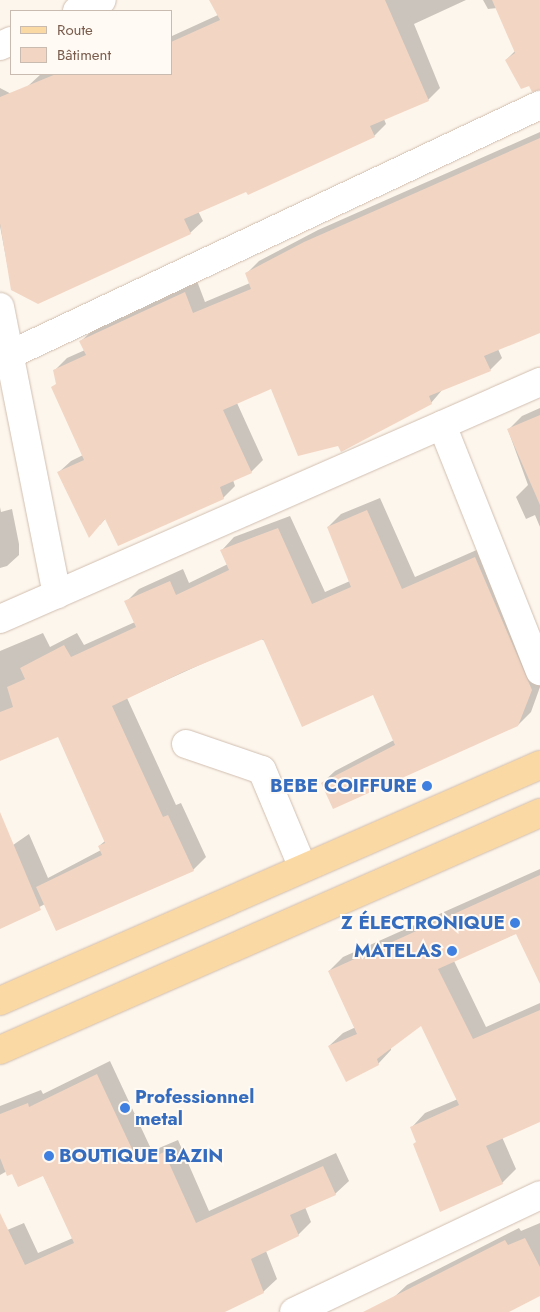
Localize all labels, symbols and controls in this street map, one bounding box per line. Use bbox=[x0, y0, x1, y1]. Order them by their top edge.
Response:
legend bbox=[10, 10, 172, 75]
text: Route bbox=[57, 19, 93, 41]
text: Bâtiment bbox=[57, 44, 111, 66]
place label: BEBE COIFFURE bbox=[270, 775, 417, 797]
marker: BEBE COIFFURE bbox=[421, 780, 433, 792]
place label: Z ÉLECTRONIQUE bbox=[341, 912, 505, 934]
marker: Z ÉLECTRONIQUE bbox=[509, 917, 521, 929]
place label: MATELAS bbox=[354, 940, 442, 962]
marker: MATELAS bbox=[446, 945, 458, 957]
place label: Professionnel metal bbox=[135, 1086, 254, 1130]
marker: Professionnel metal bbox=[119, 1102, 131, 1114]
place label: BOUTIQUE BAZIN bbox=[59, 1145, 223, 1167]
marker: BOUTIQUE BAZIN bbox=[43, 1150, 55, 1162]

